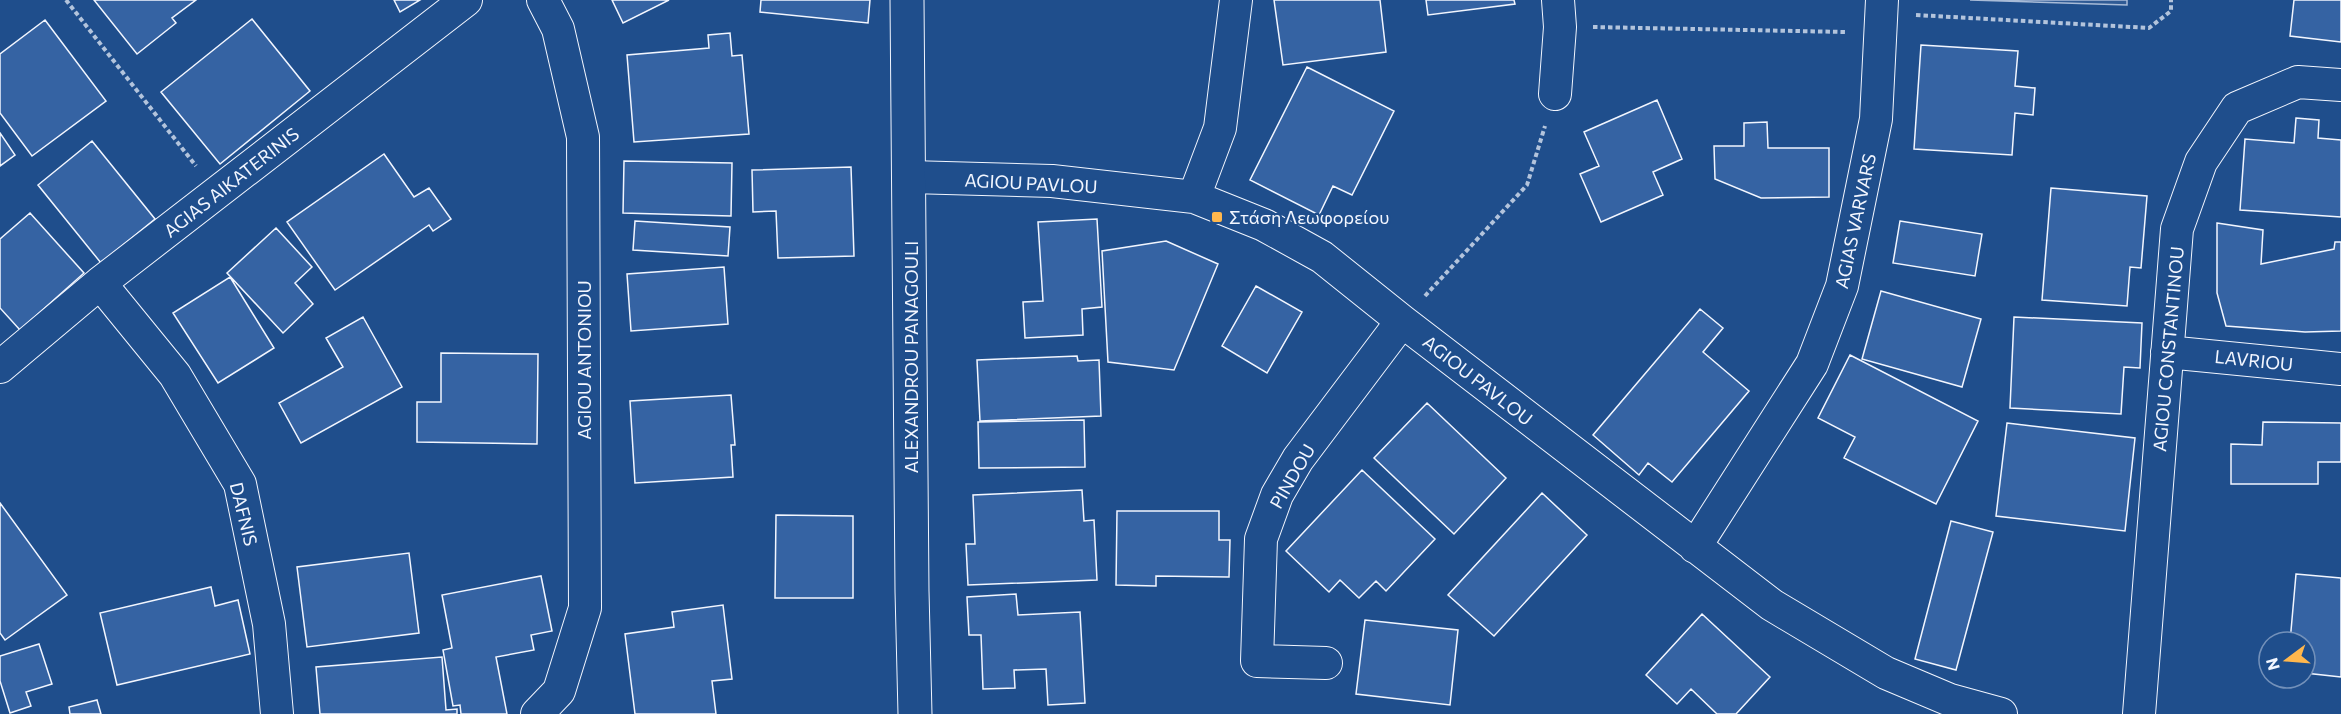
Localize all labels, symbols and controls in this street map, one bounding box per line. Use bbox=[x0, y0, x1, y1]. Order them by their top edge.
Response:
street label: AGIAS AIKATERINIS bbox=[159, 122, 303, 242]
street label: AGIAS VARVARS bbox=[1830, 151, 1880, 291]
street label: AGIOU PAVLOU bbox=[964, 169, 1098, 197]
place label: Στάση Λεωφορείου bbox=[1229, 206, 1389, 228]
marker: Στάση Λεωφορείου bbox=[1210, 210, 1224, 224]
street label: ALEXANDROU PANAGOULI bbox=[900, 241, 922, 473]
street label: AGIOU CONSTANTINOU bbox=[2148, 245, 2188, 453]
street label: AGIOU ANTONIOU bbox=[573, 280, 595, 440]
street label: AGIOU PAVLOU bbox=[1419, 330, 1537, 430]
street label: LAVRIOU bbox=[2214, 345, 2294, 375]
street label: PINDOU bbox=[1265, 440, 1319, 512]
street label: DAFNIS bbox=[226, 480, 262, 548]
north arrow bbox=[2257, 630, 2317, 690]
text: N bbox=[2261, 656, 2283, 673]

